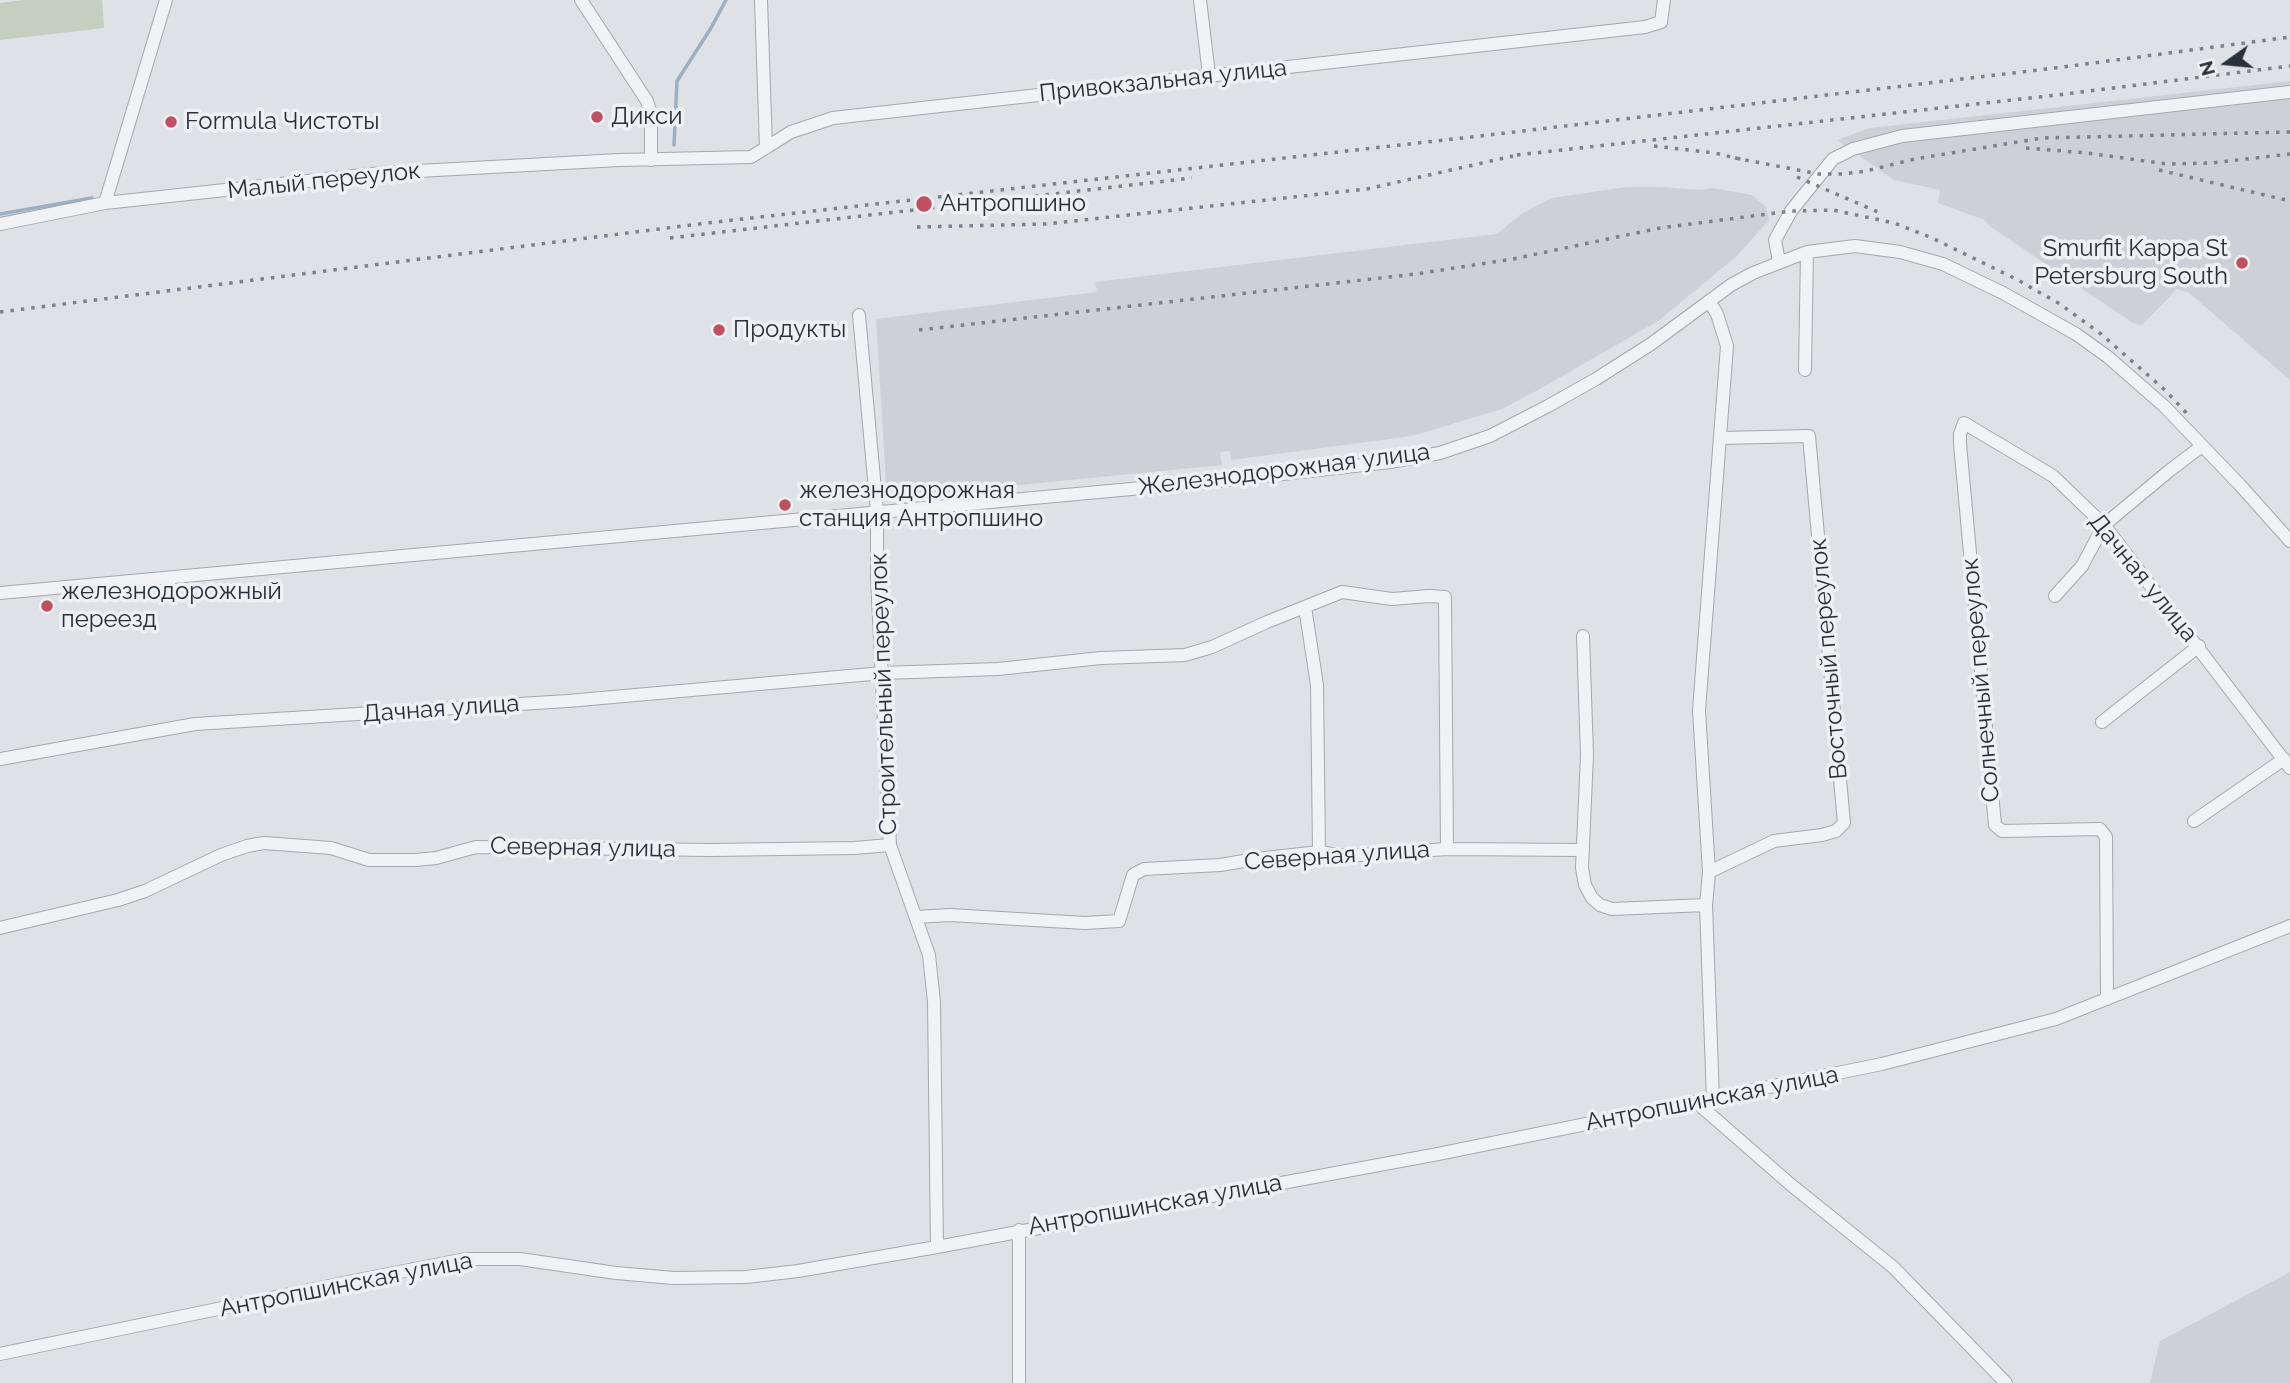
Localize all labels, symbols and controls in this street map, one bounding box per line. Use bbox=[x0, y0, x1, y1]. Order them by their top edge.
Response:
north arrow bbox=[2192, 28, 2262, 98]
street label: Привокзальная улица bbox=[1038, 54, 1288, 108]
text: N bbox=[2194, 59, 2219, 78]
place label: Дикси bbox=[611, 103, 682, 131]
place label: Formula Чистоты bbox=[185, 108, 379, 136]
marker: Дикси bbox=[589, 109, 605, 125]
marker: Formula Чистоты bbox=[163, 114, 179, 130]
street label: Малый переулок bbox=[226, 157, 422, 205]
place label: Антропшино bbox=[940, 190, 1086, 218]
marker: Антропшино bbox=[914, 194, 934, 214]
place label: Smurfit Kappa St Petersburg South bbox=[2034, 235, 2228, 291]
marker: Smurfit Kappa St Petersburg South bbox=[2234, 255, 2250, 271]
place label: Продукты bbox=[733, 316, 846, 344]
marker: Продукты bbox=[711, 322, 727, 338]
street label: Железнодорожная улица bbox=[1136, 438, 1432, 502]
place label: железнодорожная станция Антропшино bbox=[799, 477, 1043, 533]
marker: железнодорожная станция Антропшино bbox=[777, 497, 793, 513]
street label: Дачная улица bbox=[2082, 508, 2204, 648]
street label: Восточный переулок bbox=[1804, 537, 1854, 781]
street label: Строительный переулок bbox=[865, 552, 903, 836]
street label: Солнечный переулок bbox=[1956, 557, 2006, 803]
place label: железнодорожный переезд bbox=[61, 578, 282, 634]
marker: железнодорожный переезд bbox=[39, 598, 55, 614]
street label: Дачная улица bbox=[362, 689, 520, 729]
street label: Северная улица bbox=[490, 832, 676, 864]
street label: Северная улица bbox=[1243, 835, 1431, 877]
street label: Антропшинская улица bbox=[1583, 1060, 1841, 1138]
street label: Антропшинская улица bbox=[1026, 1169, 1284, 1241]
street label: Антропшинская улица bbox=[217, 1246, 475, 1324]

